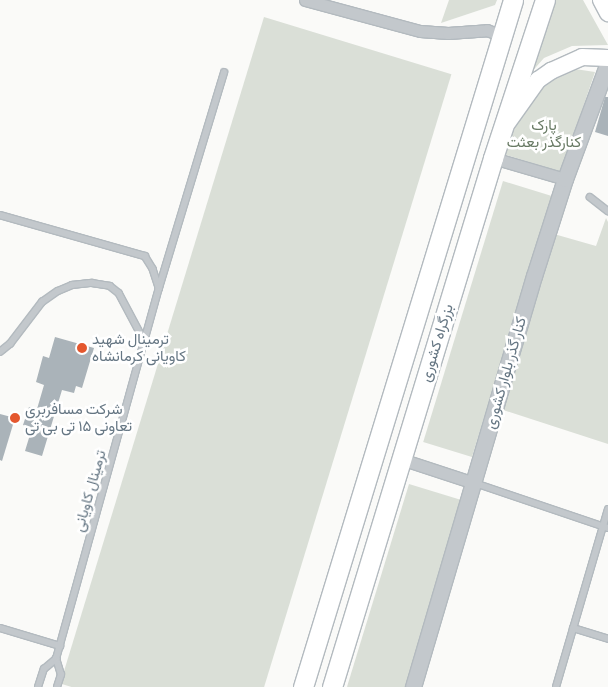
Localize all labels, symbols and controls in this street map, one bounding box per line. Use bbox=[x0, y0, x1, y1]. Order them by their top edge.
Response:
park label: پارک کنارگذر بعثت bbox=[507, 116, 581, 151]
street label: بزرگراه کشوری bbox=[417, 302, 457, 384]
street label: کنار گذر بلوار کشوری bbox=[481, 315, 531, 431]
place label: ترمینال شهید کاویانی کرمانشاه bbox=[92, 330, 186, 365]
marker: ترمینال شهید کاویانی کرمانشاه bbox=[76, 342, 88, 354]
place label: شرکت مسافربری تعاونی ۱۵ تی بی تی bbox=[25, 400, 132, 435]
marker: شرکت مسافربری تعاونی ۱۵ تی بی تی bbox=[9, 412, 21, 424]
street label: ترمینال کاویانی bbox=[70, 448, 110, 534]

